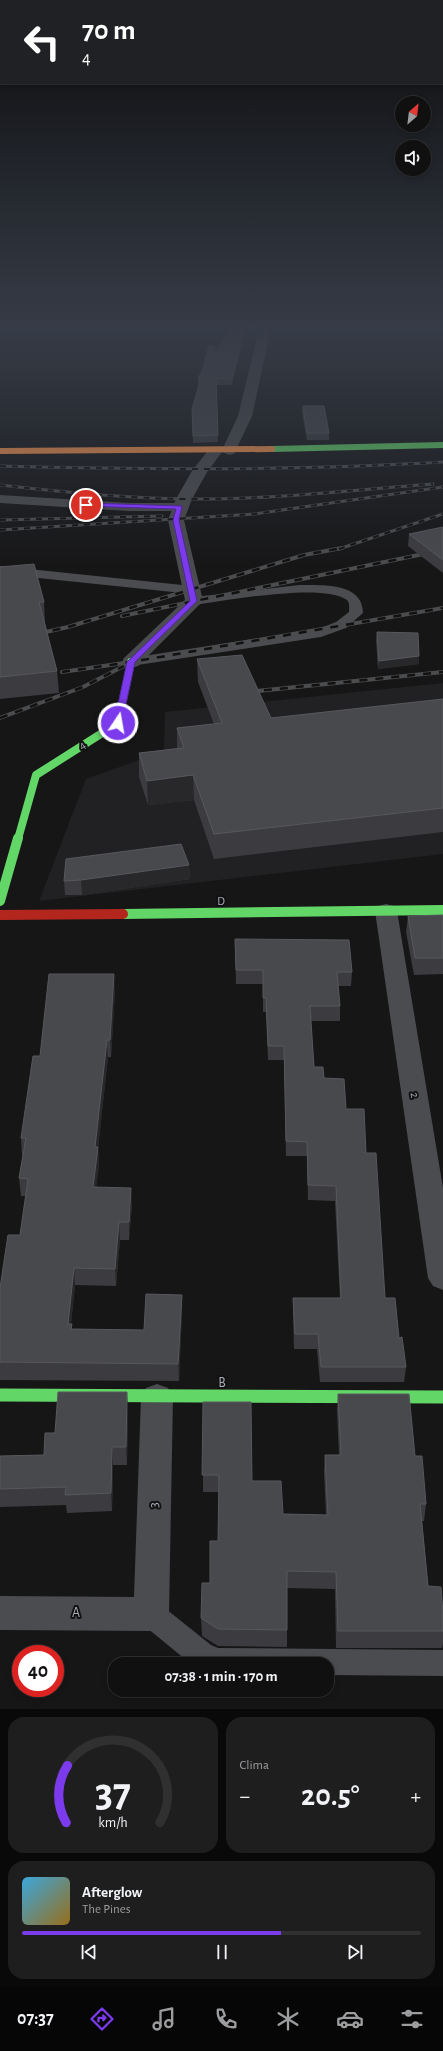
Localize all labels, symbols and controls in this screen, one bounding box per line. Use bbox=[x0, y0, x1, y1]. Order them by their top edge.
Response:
icon: left bbox=[16, 16, 68, 68]
text: 70 m bbox=[82, 17, 136, 45]
text: 4 bbox=[82, 50, 91, 68]
north arrow bbox=[395, 96, 431, 132]
map controls bbox=[395, 96, 431, 176]
button: sound bbox=[395, 140, 431, 176]
pin bbox=[69, 488, 103, 522]
icon: arrive bbox=[75, 494, 97, 516]
position arrow bbox=[97, 702, 139, 744]
street label: 4 bbox=[76, 738, 88, 752]
street label: D bbox=[217, 895, 225, 907]
street label: 2 bbox=[409, 1091, 421, 1099]
street label: B bbox=[218, 1376, 226, 1390]
street label: 3 bbox=[147, 1502, 161, 1508]
street label: A bbox=[72, 1606, 80, 1620]
speed limit sign: 40 bbox=[12, 1645, 64, 1697]
text: 07:38 · 1 min · 170 m bbox=[164, 1669, 278, 1684]
text: Clima bbox=[240, 1759, 269, 1772]
text: 37 bbox=[95, 1773, 131, 1814]
text: 20.5° bbox=[301, 1781, 359, 1811]
text: − bbox=[240, 1785, 250, 1807]
text: + bbox=[410, 1785, 421, 1807]
text: km/h bbox=[98, 1816, 127, 1830]
text: Afterglow bbox=[82, 1885, 142, 1900]
text: The Pines bbox=[82, 1903, 131, 1916]
icon: previous bbox=[78, 1941, 100, 1963]
icon: pause bbox=[211, 1941, 233, 1963]
icon: next bbox=[344, 1941, 366, 1963]
icon: directions bbox=[88, 2005, 116, 2033]
icon: music bbox=[150, 2005, 178, 2033]
icon: phone bbox=[212, 2005, 240, 2033]
icon: climate bbox=[274, 2005, 302, 2033]
icon: car bbox=[336, 2005, 364, 2033]
icon: filters bbox=[398, 2005, 426, 2033]
text: 07:37 bbox=[17, 2010, 54, 2028]

